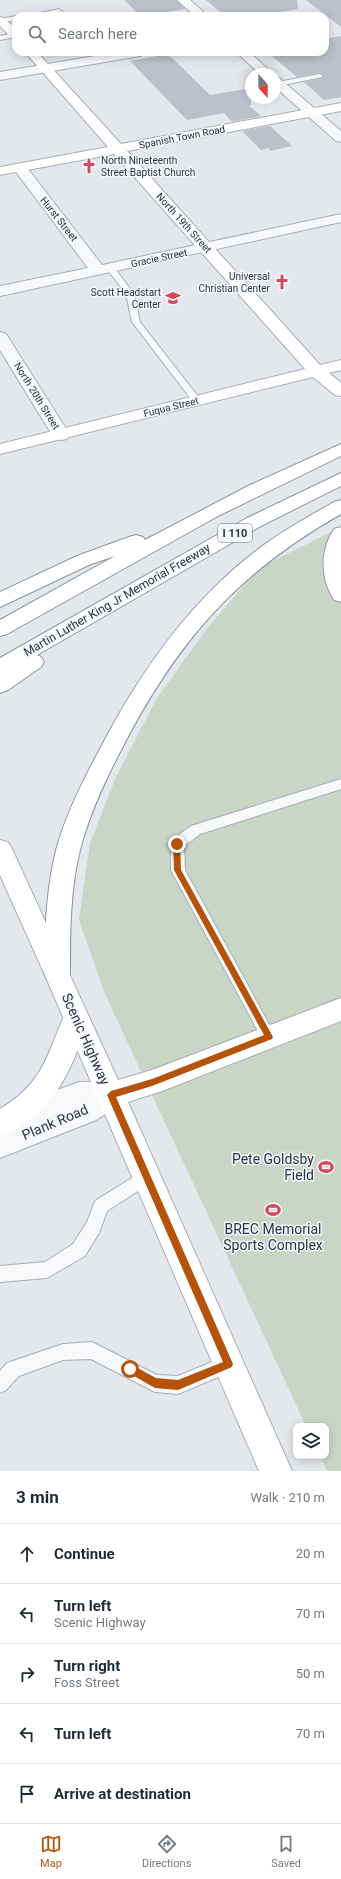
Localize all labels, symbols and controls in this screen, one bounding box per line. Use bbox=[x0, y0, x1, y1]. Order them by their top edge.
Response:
search box bbox=[12, 12, 329, 56]
icon: search bbox=[26, 23, 48, 45]
text: Search here bbox=[58, 25, 137, 43]
north arrow bbox=[245, 68, 281, 104]
street label: Spanish Town Road bbox=[138, 123, 226, 151]
place label: North Nineteenth Street Baptist Church bbox=[101, 155, 195, 178]
church icon: North Nineteenth Street Baptist Church bbox=[80, 157, 98, 175]
street label: North 19th Street bbox=[154, 191, 214, 255]
street label: Hurst Street bbox=[38, 195, 80, 243]
street label: Gracie Street bbox=[130, 247, 188, 269]
place label: Universal Christian Center bbox=[199, 271, 271, 294]
church icon: Universal Christian Center bbox=[273, 273, 291, 291]
place label: Scott Headstart Center bbox=[91, 287, 162, 310]
school or university icon: Scott Headstart Center bbox=[164, 289, 182, 307]
street label: North 20th Street bbox=[12, 361, 62, 431]
street label: Fuqua Street bbox=[142, 395, 200, 419]
road number: I 110 bbox=[218, 524, 252, 542]
street label: Martin Luther King Jr Memorial Freeway bbox=[21, 541, 213, 659]
route end bbox=[168, 835, 186, 853]
street label: Scenic Highway bbox=[59, 991, 114, 1088]
street label: Plank Road bbox=[20, 1101, 90, 1143]
place label: Pete Goldsby Field bbox=[232, 1151, 314, 1183]
sports icon: Pete Goldsby Field bbox=[317, 1158, 335, 1176]
sports icon: BREC Memorial Sports Complex bbox=[264, 1201, 282, 1219]
place label: BREC Memorial Sports Complex bbox=[223, 1221, 323, 1253]
route start bbox=[121, 1360, 139, 1378]
map controls bbox=[293, 1423, 329, 1459]
button: layers bbox=[293, 1423, 329, 1459]
text: 3 min bbox=[16, 1487, 59, 1507]
text: Walk · 210 m bbox=[250, 1490, 325, 1505]
icon: ahead bbox=[16, 1543, 38, 1565]
text: Continue bbox=[54, 1545, 115, 1563]
text: 20 m bbox=[296, 1546, 325, 1561]
text: Turn left bbox=[54, 1597, 111, 1615]
icon: left bbox=[16, 1603, 38, 1625]
text: 70 m bbox=[296, 1606, 325, 1621]
text: Scenic Highway bbox=[54, 1615, 146, 1630]
text: Turn right bbox=[54, 1657, 120, 1675]
icon: right bbox=[16, 1663, 38, 1685]
text: 50 m bbox=[296, 1666, 325, 1681]
text: Foss Street bbox=[54, 1675, 119, 1690]
icon: left bbox=[16, 1723, 38, 1745]
text: Turn left bbox=[54, 1725, 111, 1743]
text: 70 m bbox=[296, 1726, 325, 1741]
icon: arrive bbox=[16, 1783, 38, 1805]
text: Arrive at destination bbox=[54, 1785, 191, 1803]
tab: Map bbox=[40, 1833, 62, 1870]
tab: Directions bbox=[142, 1833, 191, 1870]
tab: Saved bbox=[271, 1833, 301, 1870]

